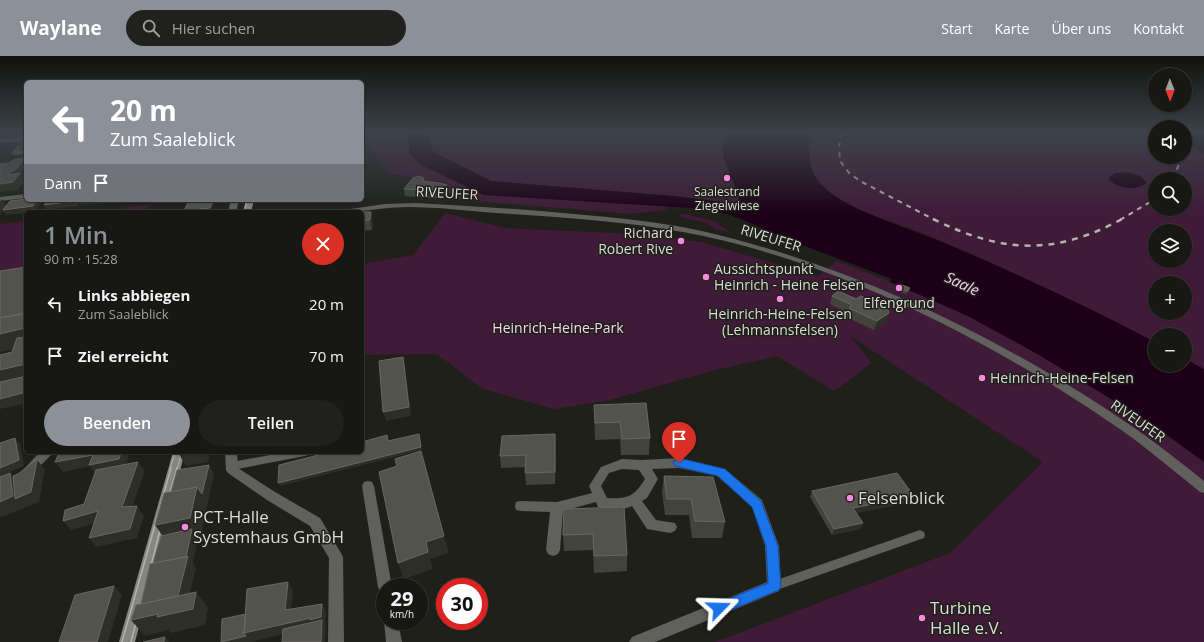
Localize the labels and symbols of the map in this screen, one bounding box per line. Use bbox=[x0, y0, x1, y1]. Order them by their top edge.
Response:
north arrow bbox=[1148, 68, 1192, 112]
marker: Saalestrand Ziegelwiese bbox=[722, 173, 732, 183]
street label: RIVEUFER bbox=[415, 181, 479, 204]
place label: Saalestrand Ziegelwiese bbox=[694, 183, 760, 214]
street label: RIVEUFER bbox=[738, 219, 804, 256]
place label: Richard Robert Rive bbox=[598, 223, 673, 258]
marker: Richard Robert Rive bbox=[676, 236, 686, 246]
place label: Aussichtspunkt Heinrich - Heine Felsen bbox=[714, 259, 864, 294]
water label: Saale bbox=[942, 266, 983, 300]
marker: Aussichtspunkt Heinrich - Heine Felsen bbox=[701, 272, 711, 282]
marker: Elfengrund bbox=[894, 283, 904, 293]
place label: Elfengrund bbox=[863, 293, 935, 312]
marker: Heinrich-Heine-Felsen (Lehmannsfelsen) bbox=[775, 294, 785, 304]
place label: Heinrich-Heine-Felsen (Lehmannsfelsen) bbox=[708, 304, 852, 339]
park label: Heinrich-Heine-Park bbox=[492, 318, 624, 337]
place label: Heinrich-Heine-Felsen bbox=[990, 368, 1134, 387]
marker: Heinrich-Heine-Felsen bbox=[977, 373, 987, 383]
street label: RIVEUFER bbox=[1107, 395, 1170, 447]
pin bbox=[662, 422, 696, 463]
place label: Felsenblick bbox=[858, 486, 945, 509]
marker: Felsenblick bbox=[845, 493, 855, 503]
place label: PCT-Halle Systemhaus GmbH bbox=[193, 505, 344, 548]
marker: PCT-Halle Systemhaus GmbH bbox=[180, 522, 190, 532]
speed limit sign: 30 bbox=[436, 578, 488, 630]
position arrow bbox=[698, 587, 740, 629]
place label: Turbine Halle e.V. bbox=[930, 596, 1003, 639]
marker: Turbine Halle e.V. bbox=[917, 613, 927, 623]

